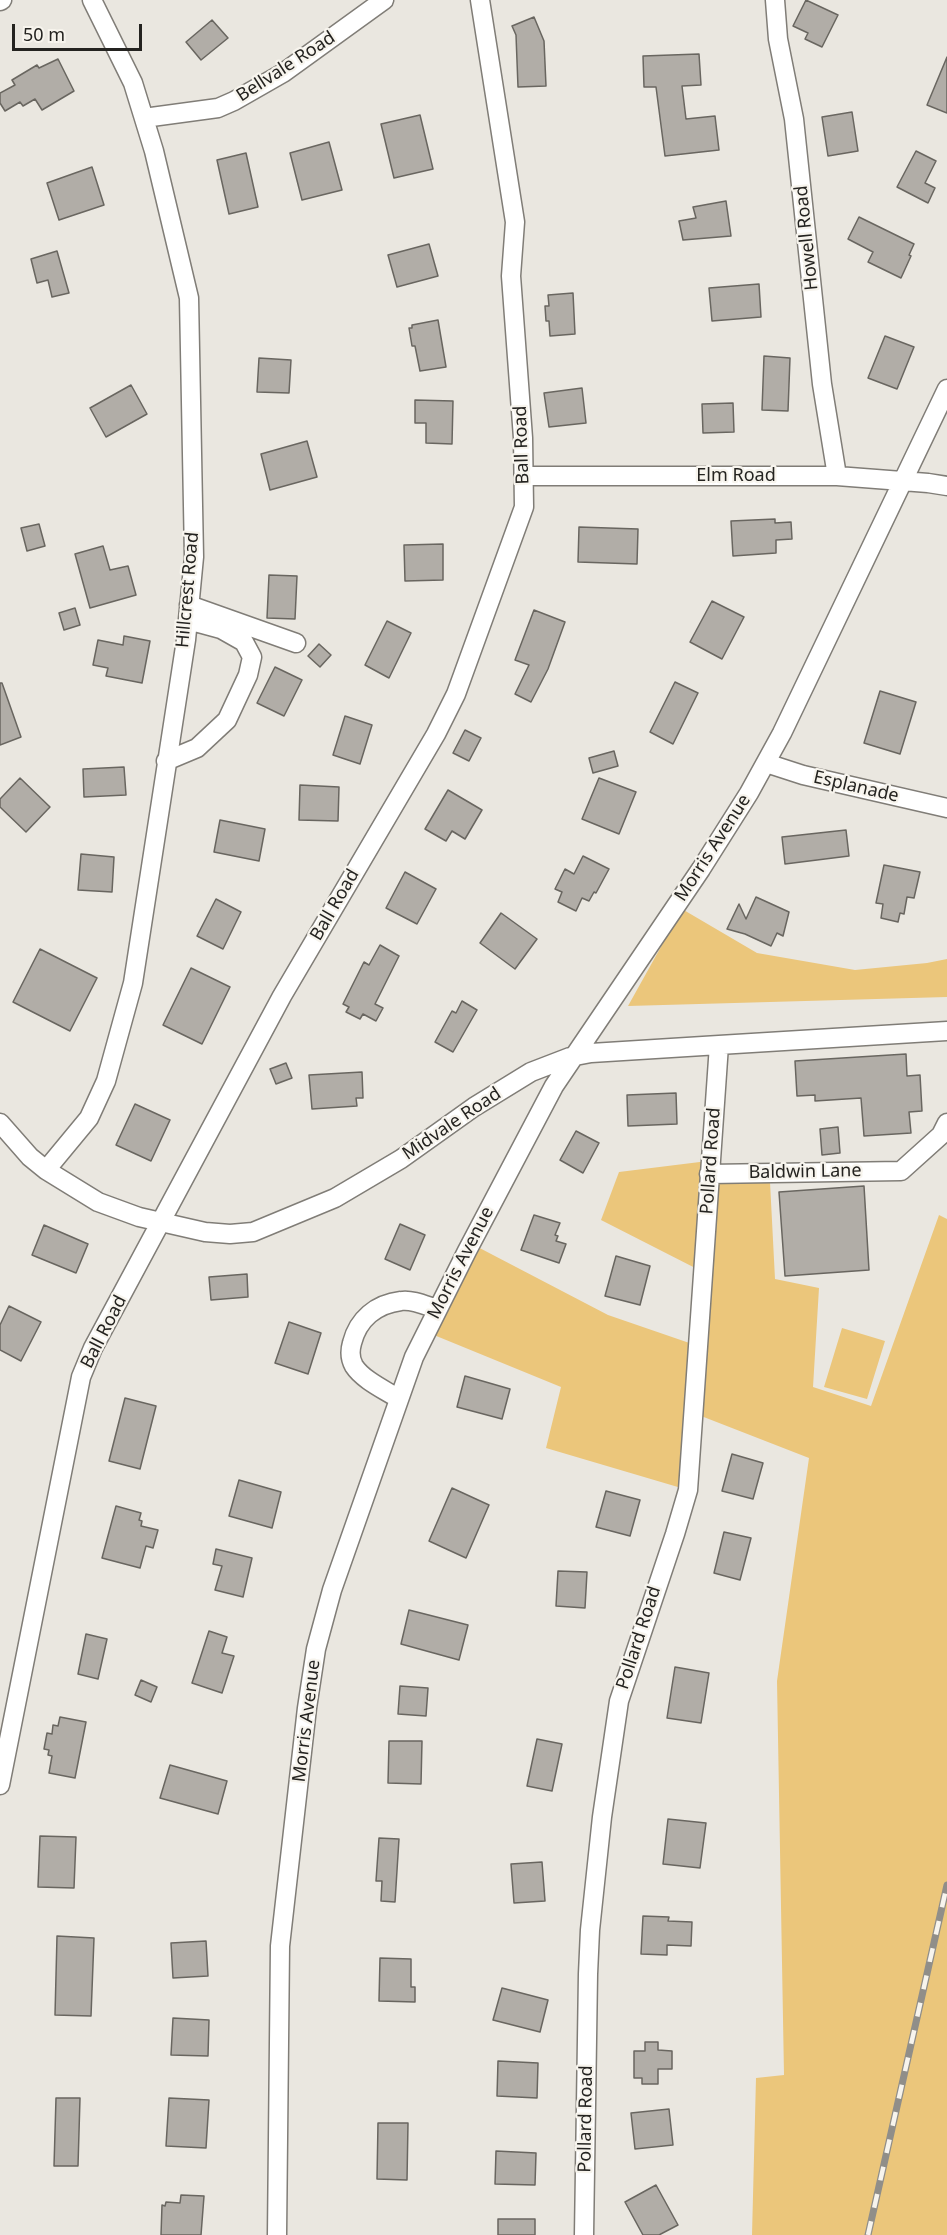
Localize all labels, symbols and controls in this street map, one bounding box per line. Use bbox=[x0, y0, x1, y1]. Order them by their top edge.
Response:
scale bar bbox=[15, 12, 146, 50]
text: 50 m bbox=[23, 22, 65, 46]
street label: Bellvale Road bbox=[233, 27, 339, 107]
street label: Howell Road bbox=[791, 184, 823, 292]
street label: Ball Road bbox=[510, 405, 534, 485]
street label: Elm Road bbox=[696, 465, 776, 487]
street label: Hillcrest Road bbox=[172, 531, 204, 649]
street label: Esplanade bbox=[811, 767, 901, 807]
street label: Morris Avenue bbox=[670, 790, 756, 906]
street label: Ball Road bbox=[306, 865, 364, 945]
street label: Midvale Road bbox=[399, 1083, 505, 1165]
street label: Pollard Road bbox=[696, 1107, 726, 1215]
street label: Baldwin Lane bbox=[748, 1160, 862, 1184]
street label: Morris Avenue bbox=[423, 1203, 499, 1323]
street label: Ball Road bbox=[76, 1292, 132, 1372]
street label: Pollard Road bbox=[612, 1584, 666, 1692]
street label: Morris Avenue bbox=[289, 1659, 325, 1783]
street label: Pollard Road bbox=[574, 2065, 598, 2173]

